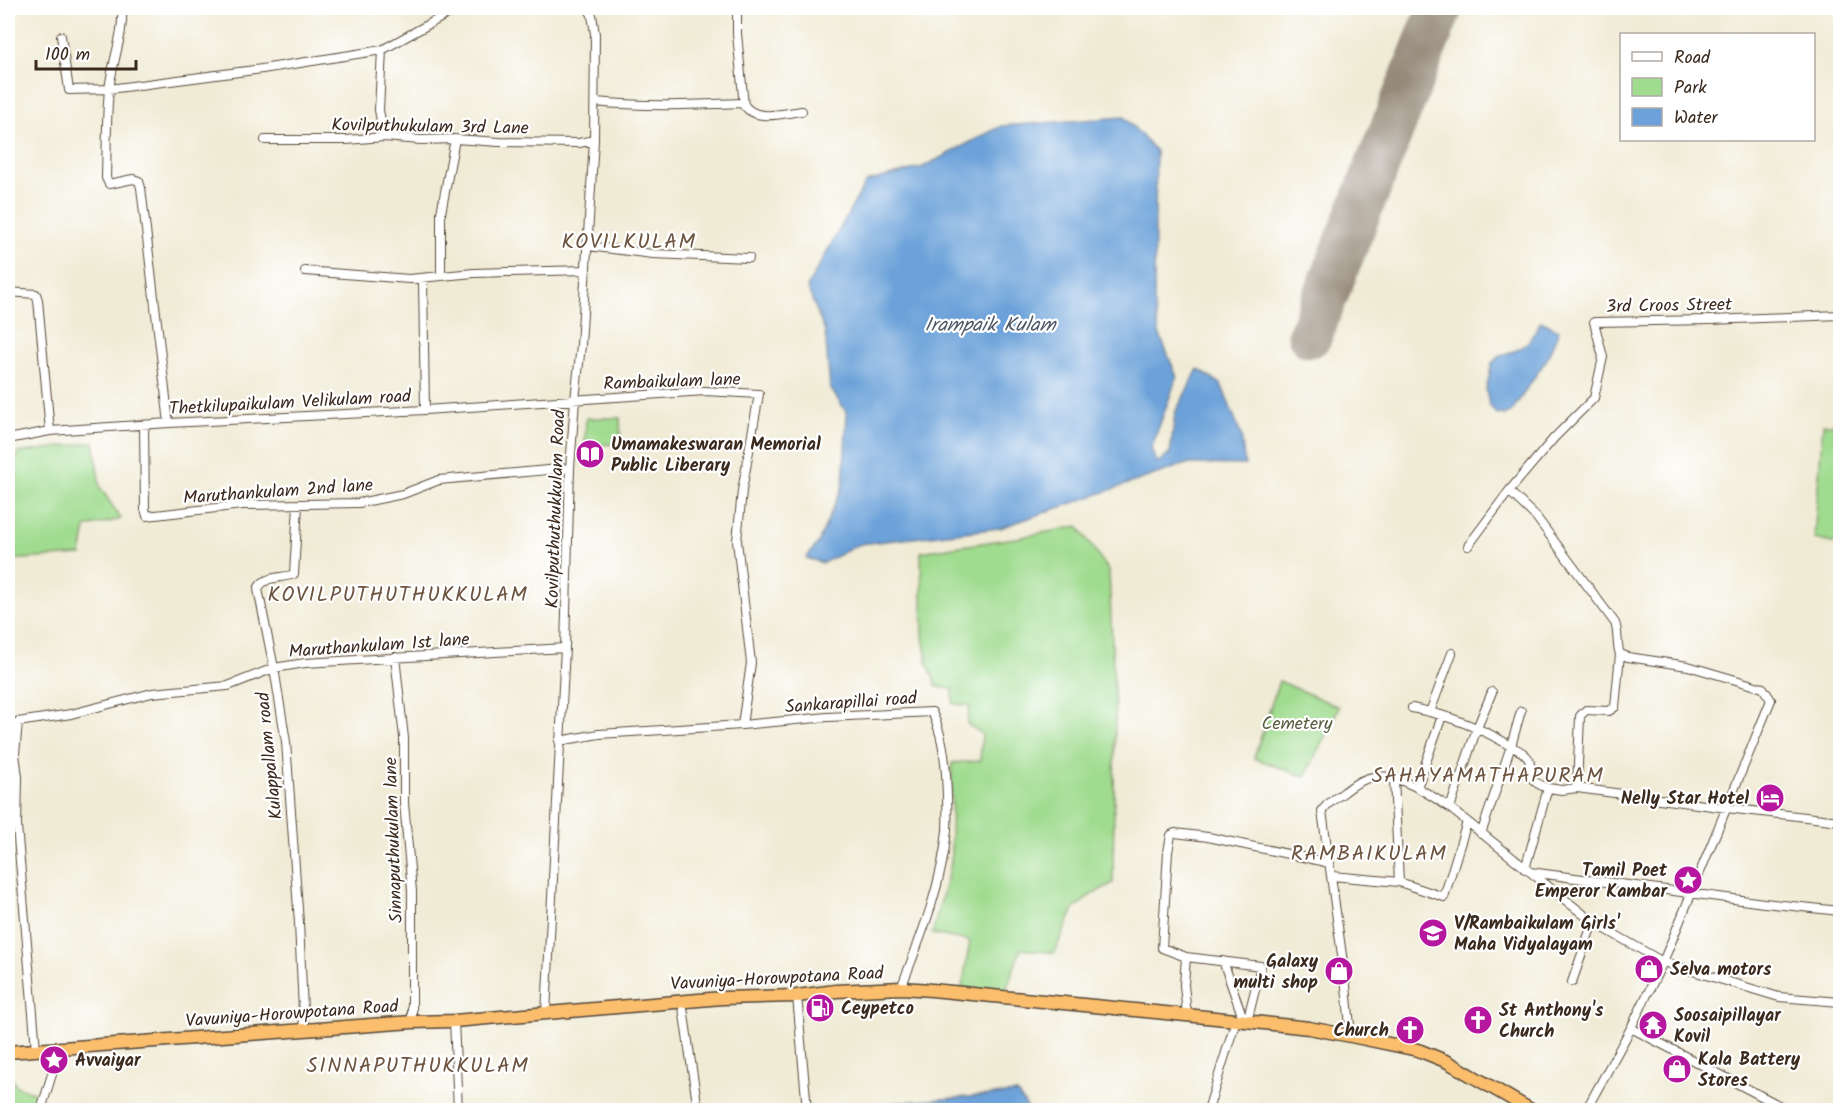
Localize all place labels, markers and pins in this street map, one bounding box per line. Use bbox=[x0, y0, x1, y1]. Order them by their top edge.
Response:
place label: Umamakeswaran Memorial Public Liberary bbox=[611, 431, 821, 481]
library icon: Umamakeswaran Memorial Public Liberary bbox=[574, 438, 606, 470]
hotel icon: Nelly Star Hotel bbox=[1754, 782, 1786, 814]
place label: Nelly Star Hotel bbox=[1621, 785, 1749, 814]
place label: Tamil Poet Emperor Kambar bbox=[1535, 857, 1668, 907]
place icon: Tamil Poet Emperor Kambar bbox=[1672, 864, 1704, 896]
place label: V/Rambaikulam Girls' Maha Vidyalayam bbox=[1454, 910, 1621, 960]
school or university icon: V/Rambaikulam Girls' Maha Vidyalayam bbox=[1417, 917, 1449, 949]
place label: Galaxy multi shop bbox=[1234, 948, 1319, 998]
shop icon: Selva motors bbox=[1633, 953, 1665, 985]
shop icon: Galaxy multi shop bbox=[1323, 955, 1355, 987]
place label: Selva motors bbox=[1670, 956, 1772, 985]
fuel station icon: Ceypetco bbox=[804, 992, 836, 1024]
place label: Ceypetco bbox=[841, 995, 914, 1024]
place label: St Anthony's Church bbox=[1499, 997, 1604, 1047]
place label: Soosaipillayar Kovil bbox=[1674, 1002, 1782, 1052]
church icon: St Anthony's Church bbox=[1462, 1004, 1494, 1036]
temple icon: Soosaipillayar Kovil bbox=[1637, 1009, 1669, 1041]
church icon: Church bbox=[1394, 1014, 1426, 1046]
place label: Church bbox=[1334, 1017, 1389, 1046]
place icon: Avvaiyar bbox=[38, 1044, 70, 1076]
place label: Kala Battery Stores bbox=[1698, 1046, 1801, 1096]
place label: Avvaiyar bbox=[75, 1047, 142, 1076]
shop icon: Kala Battery Stores bbox=[1661, 1053, 1693, 1085]

